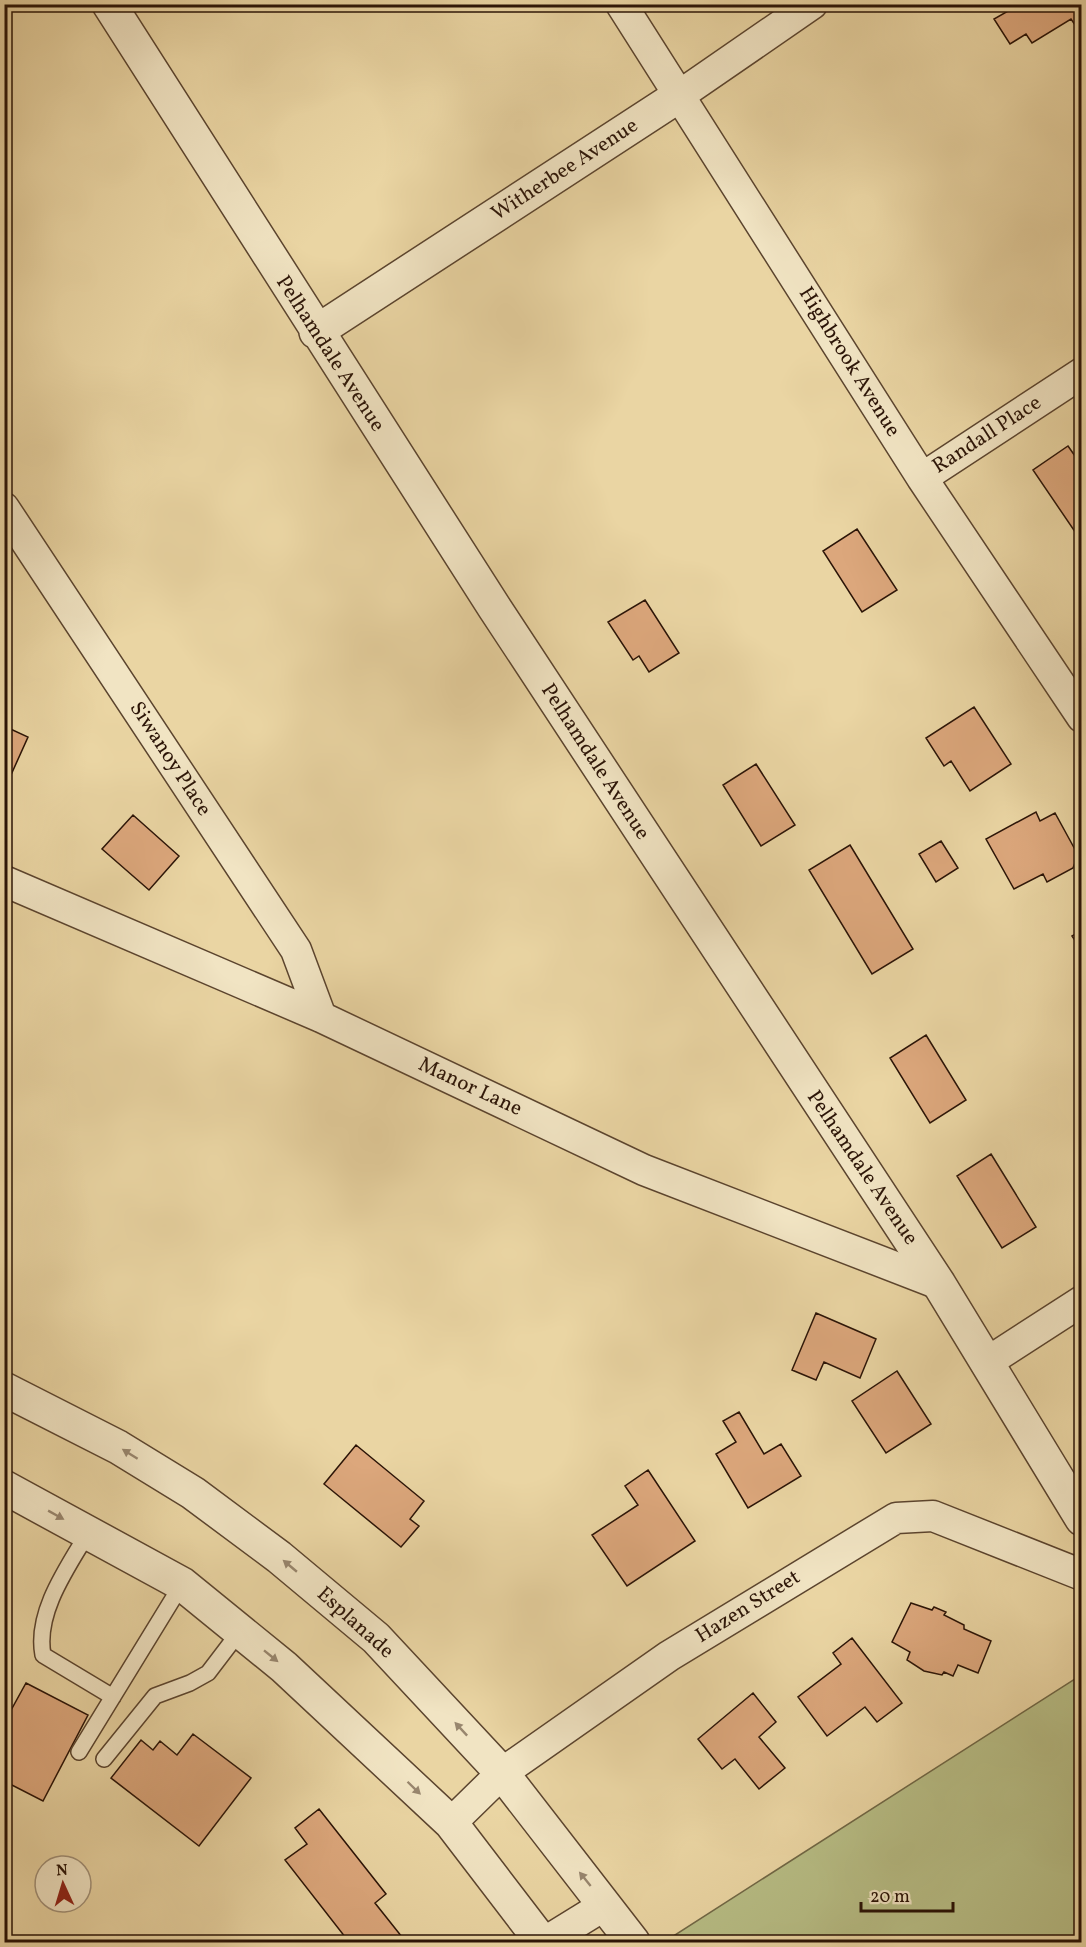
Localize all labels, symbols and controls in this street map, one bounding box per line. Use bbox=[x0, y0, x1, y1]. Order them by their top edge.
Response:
street label: Witherbee Avenue bbox=[486, 112, 644, 228]
street label: Pelhamdale Avenue bbox=[269, 270, 391, 438]
street label: Highbrook Avenue bbox=[791, 281, 907, 443]
street label: Randall Place bbox=[927, 389, 1047, 481]
street label: Pelhamdale Avenue bbox=[534, 678, 656, 846]
street label: Siwanoy Place bbox=[122, 696, 218, 822]
street label: Manor Lane bbox=[413, 1050, 527, 1124]
street label: Pelhamdale Avenue bbox=[799, 1085, 925, 1251]
one-way arrow bbox=[122, 1449, 138, 1460]
one-way arrow bbox=[48, 1510, 64, 1521]
one-way arrow bbox=[282, 1559, 298, 1572]
street label: Hazen Street bbox=[690, 1563, 806, 1651]
street label: Esplanade bbox=[310, 1580, 400, 1666]
one-way arrow bbox=[263, 1649, 278, 1662]
one-way arrow bbox=[455, 1722, 468, 1737]
one-way arrow bbox=[407, 1781, 422, 1795]
north arrow bbox=[33, 1854, 93, 1914]
text: N bbox=[56, 1860, 69, 1882]
one-way arrow bbox=[579, 1872, 591, 1887]
scale bar bbox=[861, 1875, 952, 1913]
text: 20 m bbox=[870, 1885, 910, 1910]

